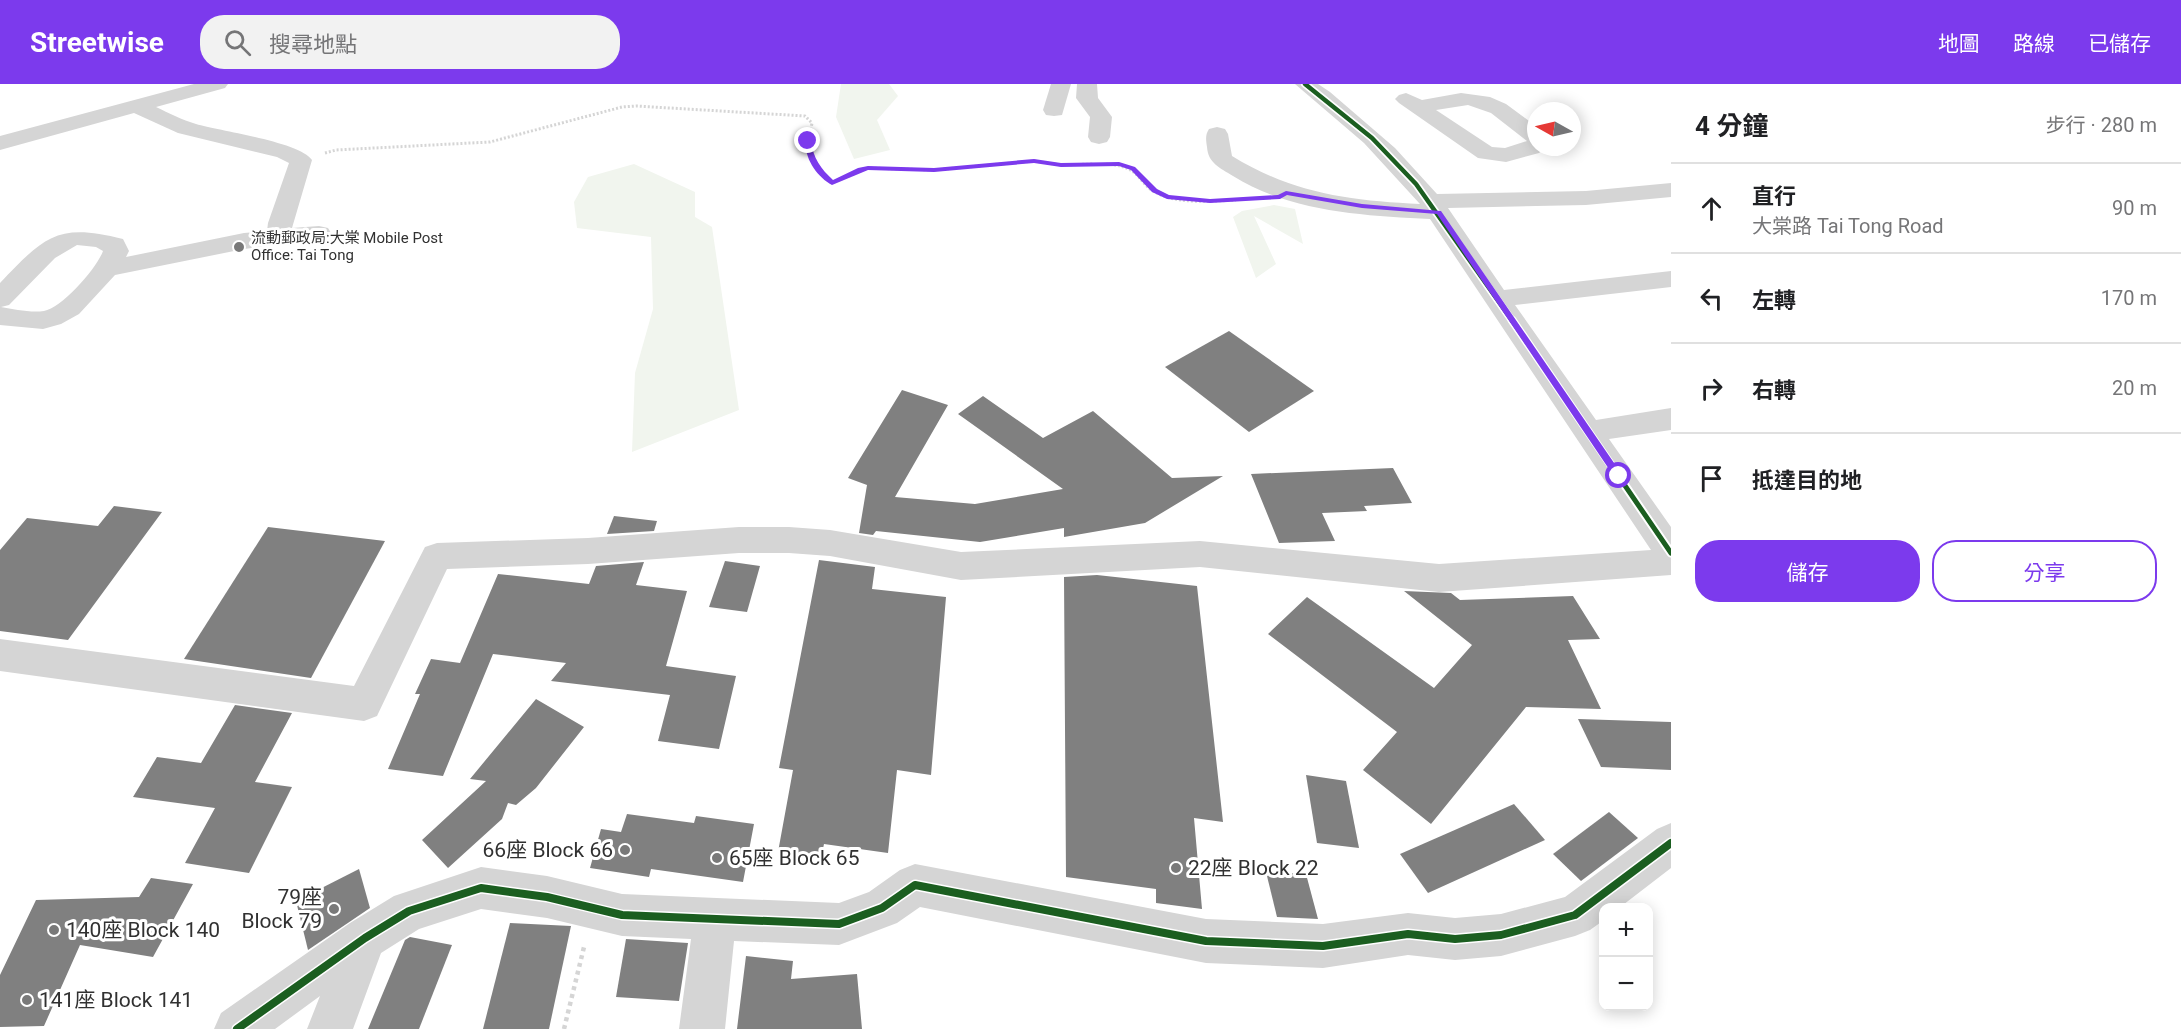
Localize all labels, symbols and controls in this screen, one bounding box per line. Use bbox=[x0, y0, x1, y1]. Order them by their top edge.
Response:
search box bbox=[200, 15, 620, 69]
text: Streetwise bbox=[30, 26, 164, 59]
icon: search bbox=[221, 26, 254, 59]
text: 搜尋地點 bbox=[269, 32, 357, 57]
text: 地圖 bbox=[1938, 32, 1980, 56]
text: 路線 bbox=[2013, 32, 2055, 56]
text: 已儲存 bbox=[2088, 32, 2151, 56]
north arrow bbox=[1527, 102, 1581, 156]
text: 4 分鐘 bbox=[1695, 111, 1768, 141]
text: 步行 · 280 m bbox=[2046, 113, 2157, 137]
route end bbox=[794, 127, 820, 153]
text: 直行 bbox=[1752, 184, 1796, 209]
icon: ahead bbox=[1695, 192, 1728, 225]
text: 90 m bbox=[2112, 196, 2157, 220]
text: 大棠路 Tai Tong Road bbox=[1752, 214, 1944, 238]
place label: 流動郵政局:大棠 Mobile Post Office: Tai Tong bbox=[251, 229, 443, 264]
marker: 流動郵政局:大棠 Mobile Post Office: Tai Tong bbox=[232, 240, 246, 254]
icon: left bbox=[1695, 282, 1728, 315]
text: 170 m bbox=[2101, 286, 2157, 310]
text: 左轉 bbox=[1752, 288, 1796, 313]
icon: right bbox=[1695, 372, 1728, 405]
text: 20 m bbox=[2112, 376, 2157, 400]
text: 右轉 bbox=[1752, 378, 1796, 403]
route start bbox=[1605, 462, 1631, 488]
icon: arrive bbox=[1695, 462, 1728, 495]
text: 抵達目的地 bbox=[1752, 468, 1862, 493]
button: 儲存 bbox=[1695, 540, 1920, 602]
button: 分享 bbox=[1932, 540, 2157, 602]
place label: 66座 Block 66 bbox=[483, 838, 613, 862]
marker: 66座 Block 66 bbox=[618, 843, 632, 857]
place label: 65座 Block 65 bbox=[729, 846, 859, 870]
marker: 65座 Block 65 bbox=[710, 851, 724, 865]
place label: 22座 Block 22 bbox=[1188, 856, 1319, 880]
marker: 22座 Block 22 bbox=[1169, 861, 1183, 875]
place label: 79座 Block 79 bbox=[241, 885, 322, 933]
marker: 79座 Block 79 bbox=[327, 902, 341, 916]
map controls bbox=[1599, 903, 1653, 1011]
button: + bbox=[1599, 903, 1653, 957]
place label: 140座 Block 140 bbox=[66, 918, 220, 942]
marker: 140座 Block 140 bbox=[47, 923, 61, 937]
button: − bbox=[1599, 957, 1653, 1011]
place label: 141座 Block 141 bbox=[39, 988, 193, 1012]
marker: 141座 Block 141 bbox=[20, 993, 34, 1007]

